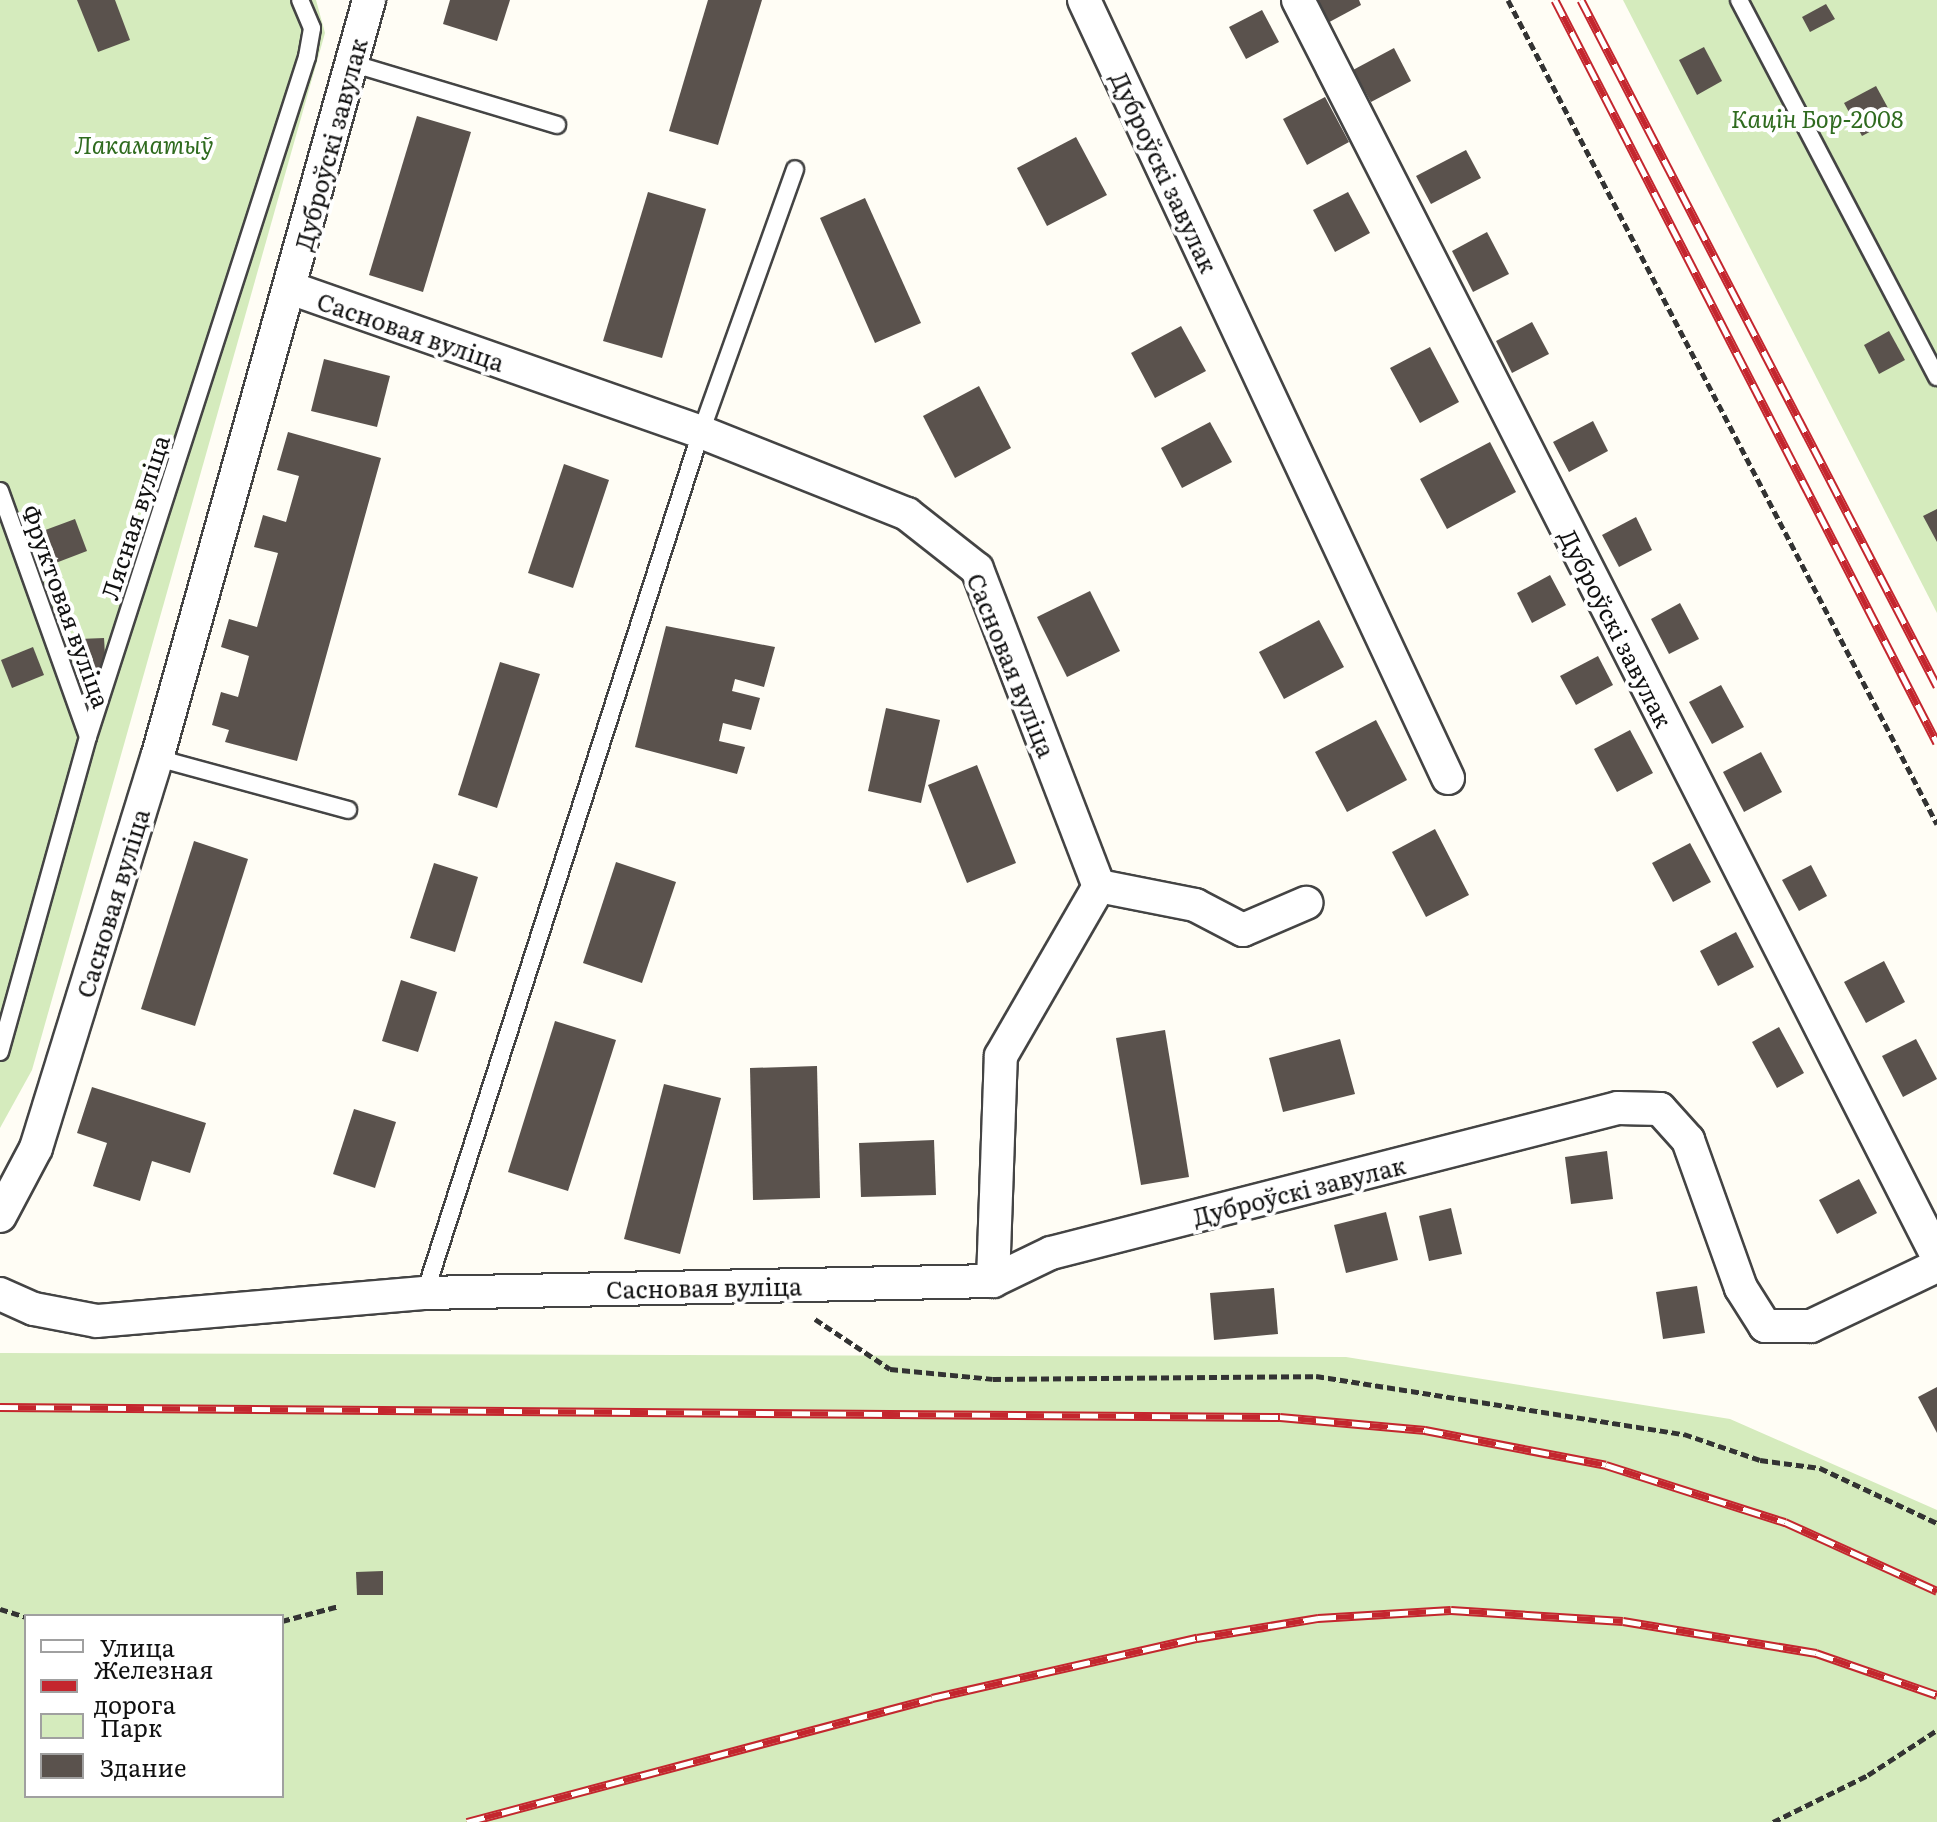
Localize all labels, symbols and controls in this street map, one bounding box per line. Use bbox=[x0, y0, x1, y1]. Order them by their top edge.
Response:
street label: Дуброўскі завулак bbox=[288, 35, 372, 253]
street label: Дуброўскі завулак bbox=[1106, 67, 1224, 277]
park label: Кацін Бор-2008 bbox=[1731, 104, 1903, 132]
park label: Лакаматыў bbox=[74, 130, 214, 158]
street label: Сасновая вуліца bbox=[314, 285, 508, 377]
street label: Лясная вуліца bbox=[94, 431, 174, 603]
street label: Фруктовая вуліца bbox=[17, 501, 117, 711]
street label: Дуброўскі завулак bbox=[1555, 524, 1679, 732]
street label: Сасновая вуліца bbox=[962, 569, 1062, 761]
street label: Сасновая вуліца bbox=[70, 805, 154, 1001]
street label: Дуброўскі завулак bbox=[1190, 1150, 1408, 1230]
street label: Сасновая вуліца bbox=[606, 1271, 802, 1303]
legend bbox=[24, 1614, 284, 1798]
text: Улица bbox=[100, 1629, 175, 1664]
text: Железная дорога bbox=[94, 1651, 213, 1721]
text: Парк bbox=[100, 1709, 162, 1744]
text: Здание bbox=[100, 1749, 186, 1784]

